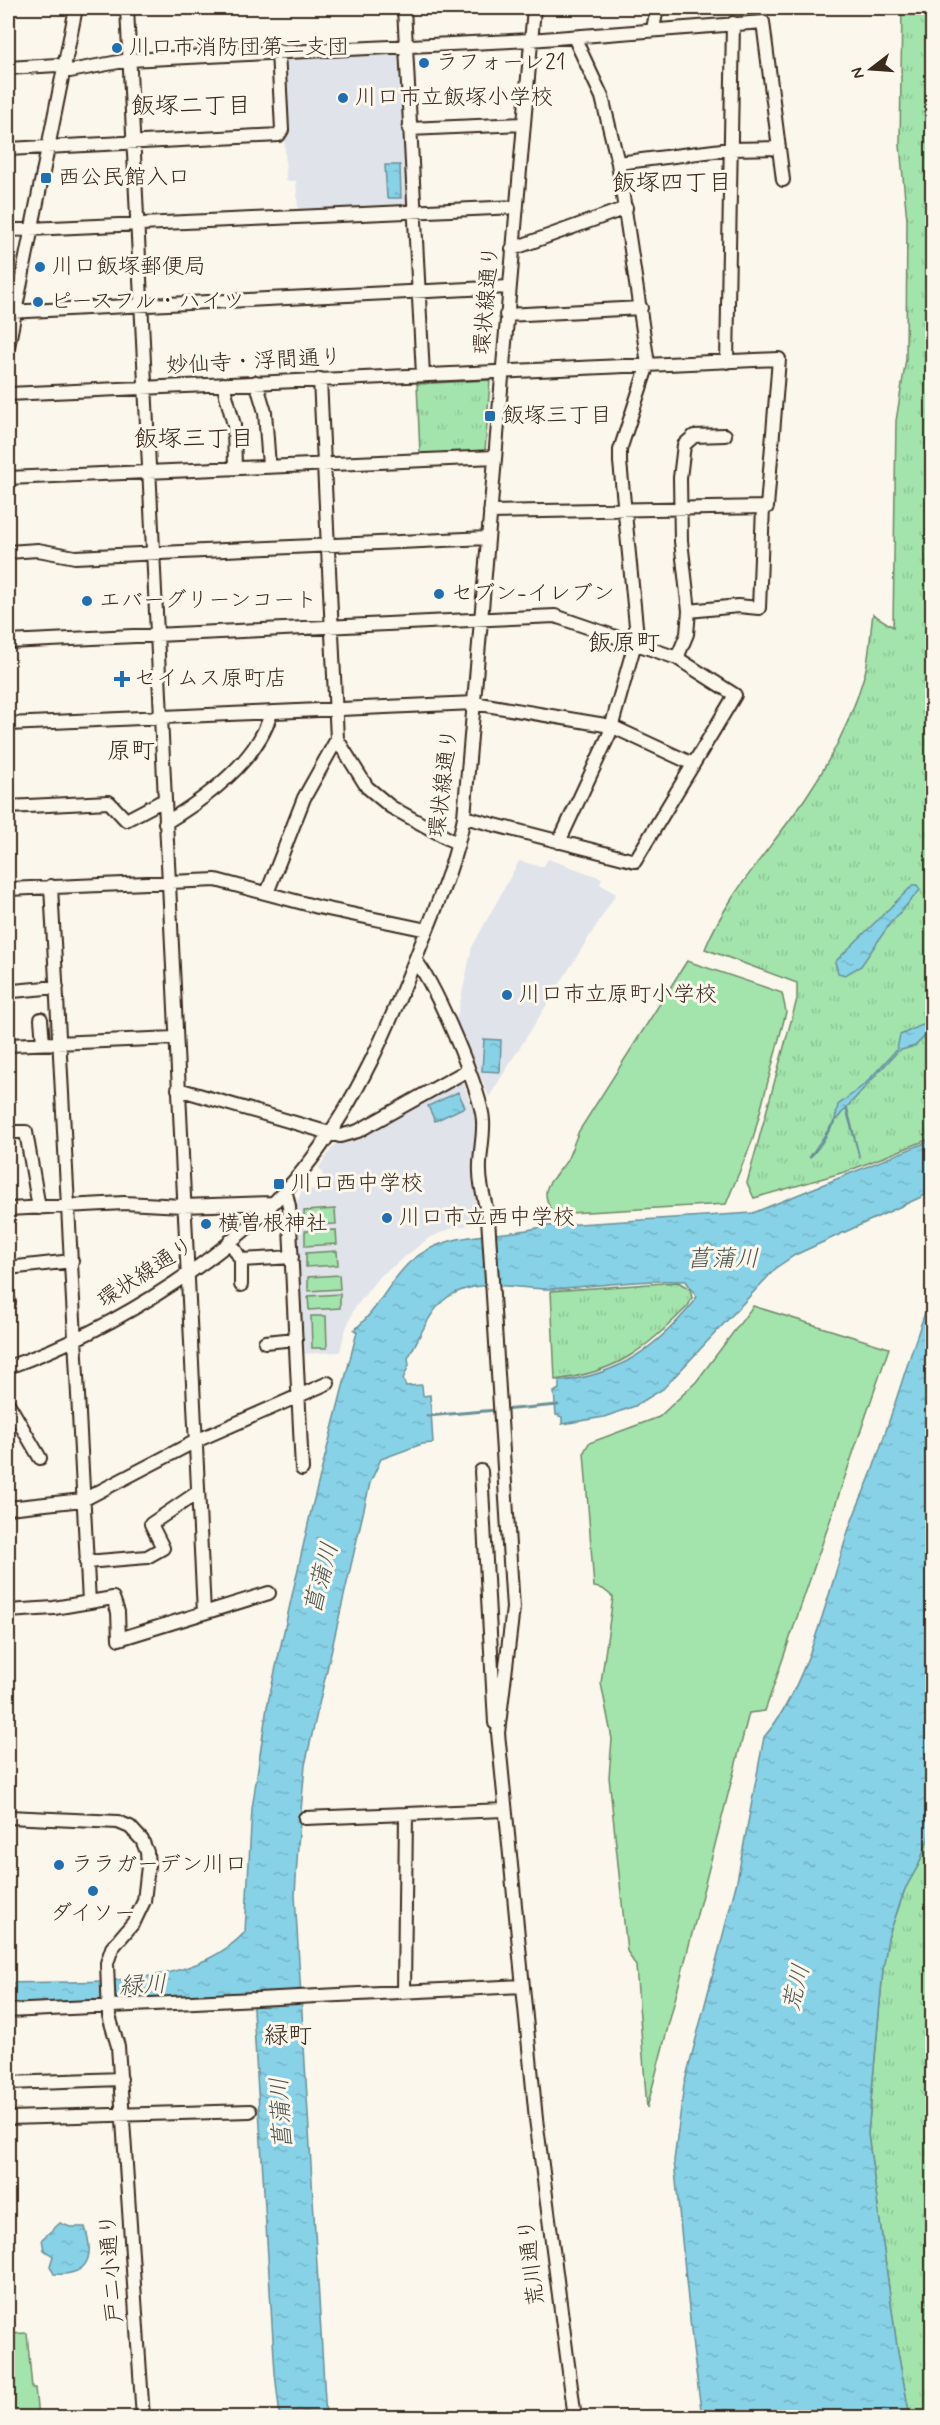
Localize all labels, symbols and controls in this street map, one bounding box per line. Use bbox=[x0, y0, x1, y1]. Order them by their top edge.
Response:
place label: 川口市消防団第二支団 bbox=[129, 34, 349, 62]
north arrow bbox=[841, 39, 901, 99]
marker: 川口市消防団第二支団 bbox=[110, 41, 124, 55]
place label: ラフォーレ21 bbox=[436, 49, 565, 77]
marker: ラフォーレ21 bbox=[417, 56, 431, 70]
text: N bbox=[846, 65, 870, 81]
place label: 川口市立飯塚小学校 bbox=[355, 84, 553, 112]
district label: 飯塚二丁目 bbox=[131, 91, 251, 122]
marker: 川口市立飯塚小学校 bbox=[336, 91, 350, 105]
place label: 西公民館入口 bbox=[58, 164, 190, 192]
district label: 飯塚四丁目 bbox=[612, 168, 732, 199]
marker: 西公民館入口 bbox=[39, 171, 53, 185]
street label: 環状線通り bbox=[468, 244, 506, 356]
place label: 川口飯塚郵便局 bbox=[52, 253, 206, 281]
marker: 川口飯塚郵便局 bbox=[33, 260, 47, 274]
place label: ピースフル・ハイツ bbox=[50, 288, 245, 316]
marker: ピースフル・ハイツ bbox=[31, 295, 45, 309]
street label: 妙仙寺・浮間通り bbox=[165, 343, 343, 381]
place label: 飯塚三丁目 bbox=[502, 402, 612, 430]
marker: 飯塚三丁目 bbox=[483, 409, 497, 423]
district label: 飯塚三丁目 bbox=[134, 424, 254, 455]
place label: セブン-イレブン bbox=[451, 580, 615, 608]
place label: エバーグリーンコート bbox=[99, 587, 317, 615]
marker: セブン-イレブン bbox=[432, 587, 446, 601]
marker: エバーグリーンコート bbox=[80, 594, 94, 608]
district label: 飯原町 bbox=[588, 628, 660, 659]
place label: セイムス原町店 bbox=[134, 665, 287, 693]
marker: セイムス原町店 bbox=[115, 672, 129, 686]
street label: 環状線通り bbox=[423, 727, 465, 839]
district label: 原町 bbox=[107, 736, 155, 767]
place label: 川口市立原町小学校 bbox=[519, 981, 717, 1009]
marker: 川口市立原町小学校 bbox=[500, 988, 514, 1002]
place label: 川口西中学校 bbox=[291, 1170, 423, 1198]
marker: 川口西中学校 bbox=[272, 1177, 286, 1191]
place label: 川口市立西中学校 bbox=[399, 1204, 575, 1232]
place label: 横曽根神社 bbox=[218, 1210, 328, 1238]
marker: 川口市立西中学校 bbox=[380, 1211, 394, 1225]
marker: 横曽根神社 bbox=[199, 1217, 213, 1231]
street label: 環状線通り bbox=[92, 1231, 200, 1315]
water label: 菖蒲川 bbox=[687, 1244, 759, 1275]
water label: 菖蒲川 bbox=[298, 1539, 346, 1617]
place label: ララガーデン川口 bbox=[71, 1851, 247, 1879]
marker: ララガーデン川口 bbox=[52, 1858, 66, 1872]
marker: ダイソー bbox=[86, 1884, 100, 1898]
place label: ダイソー bbox=[50, 1900, 136, 1928]
water label: 荒川 bbox=[776, 1961, 818, 2015]
water label: 緑川 bbox=[118, 1969, 168, 2003]
district label: 緑町 bbox=[264, 2021, 312, 2052]
water label: 菖蒲川 bbox=[265, 2076, 299, 2150]
street label: 戸二小通り bbox=[94, 2212, 130, 2324]
street label: 荒川通り bbox=[513, 2217, 551, 2307]

